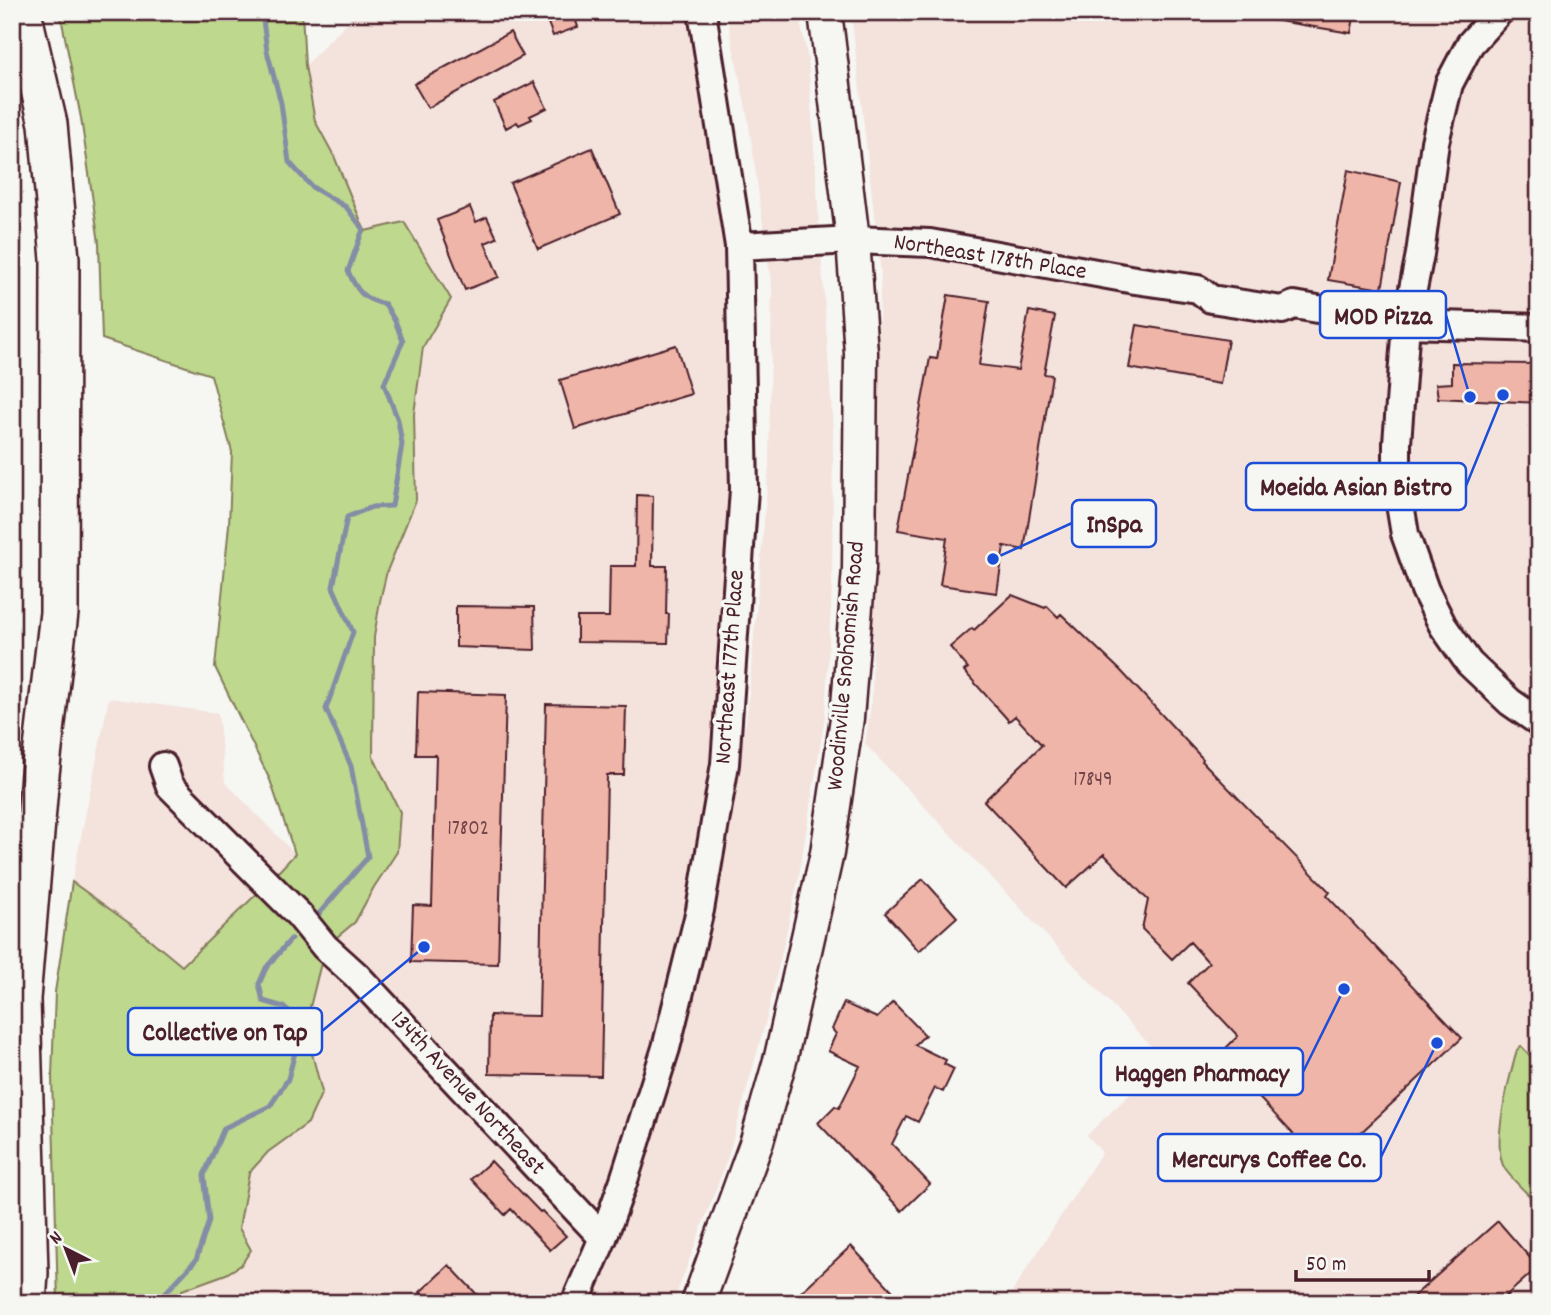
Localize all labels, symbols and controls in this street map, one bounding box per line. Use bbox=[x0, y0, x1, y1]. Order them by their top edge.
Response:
street label: Northeast 178th Place bbox=[891, 226, 1089, 290]
callout: MOD Pizza bbox=[1320, 291, 1446, 338]
text: MOD Pizza bbox=[1334, 300, 1433, 337]
callout: Moeida Asian Bistro bbox=[1246, 463, 1466, 510]
text: Moeida Asian Bistro bbox=[1260, 471, 1453, 508]
callout: InSpa bbox=[1072, 500, 1156, 547]
text: InSpa bbox=[1086, 508, 1143, 545]
street label: Woodinville Snohomish Road bbox=[819, 540, 875, 792]
street label: Northeast 177th Place bbox=[707, 569, 755, 765]
house number: 17849 bbox=[1073, 766, 1113, 796]
house number: 17802 bbox=[447, 815, 489, 845]
street label: 134th Avenue Northeast bbox=[381, 1004, 553, 1184]
callout: Collective on Tap bbox=[128, 1008, 322, 1055]
text: Collective on Tap bbox=[142, 1016, 308, 1053]
callout: Haggen Pharmacy bbox=[1101, 1048, 1303, 1095]
text: Haggen Pharmacy bbox=[1115, 1057, 1291, 1094]
callout: Mercurys Coffee Co. bbox=[1158, 1134, 1381, 1181]
text: Mercurys Coffee Co. bbox=[1172, 1143, 1366, 1180]
north arrow bbox=[32, 1214, 102, 1284]
text: N bbox=[44, 1226, 69, 1252]
scale bar bbox=[1296, 1238, 1428, 1282]
text: 50 m bbox=[1306, 1251, 1346, 1281]

